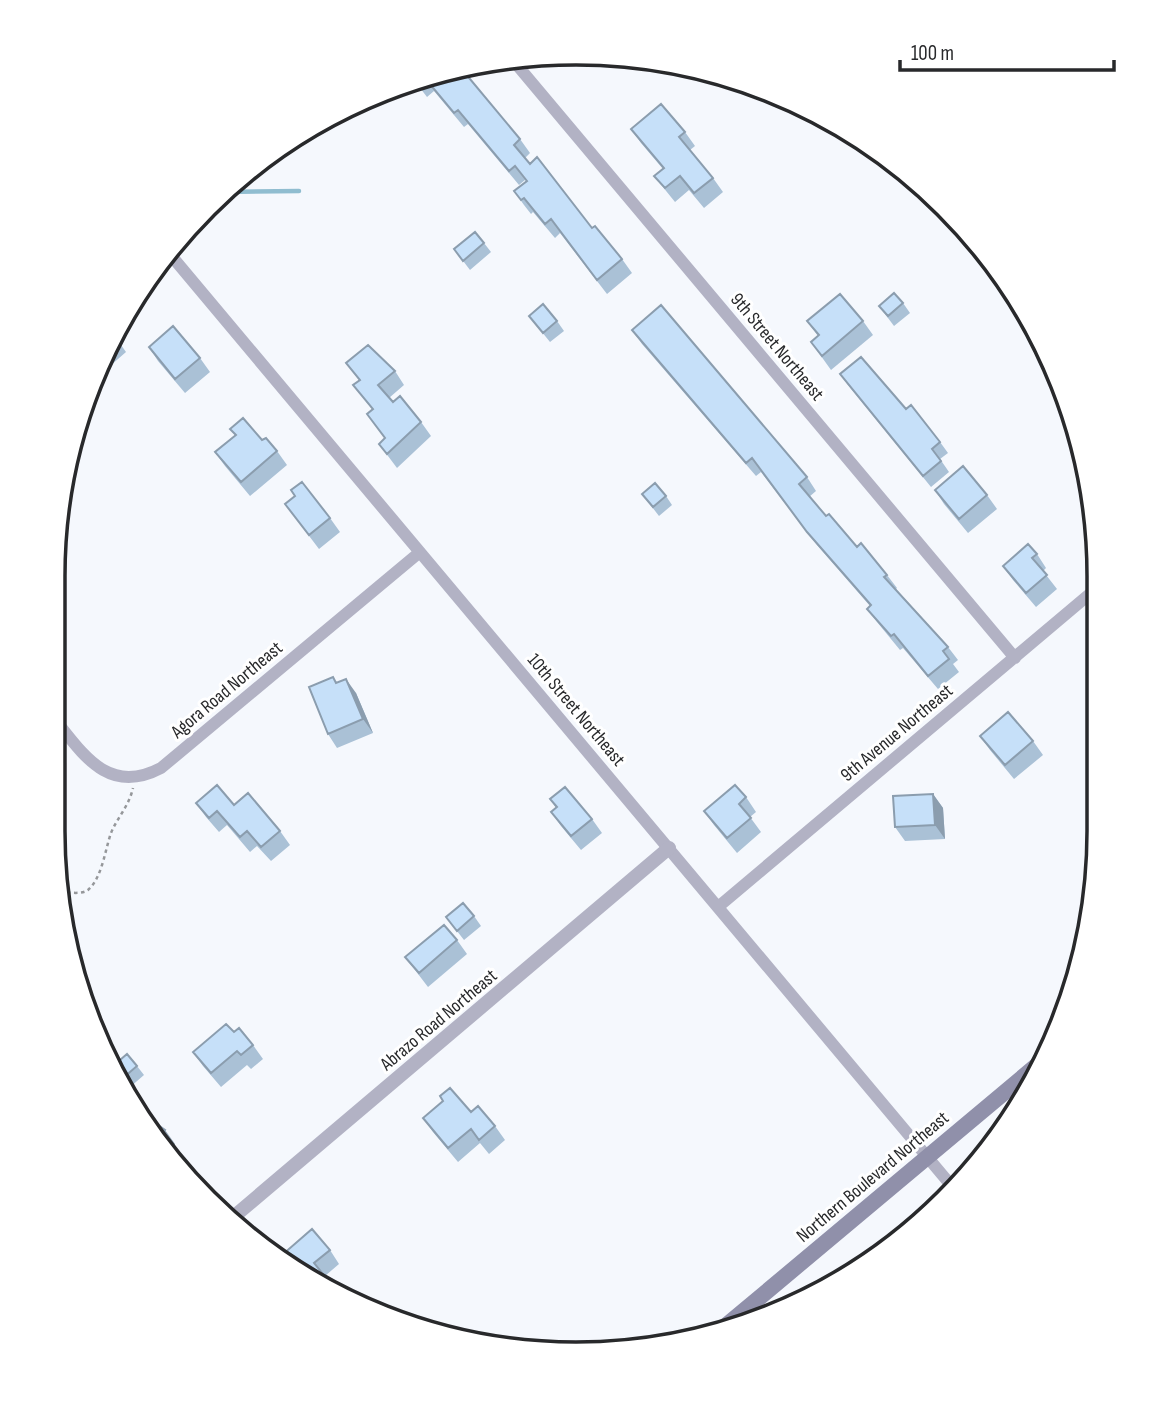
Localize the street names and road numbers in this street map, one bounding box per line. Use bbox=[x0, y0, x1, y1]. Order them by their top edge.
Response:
street label: 9th Street Northeast bbox=[725, 288, 829, 406]
street label: Agora Road Northeast bbox=[166, 637, 288, 744]
street label: 10th Street Northeast bbox=[522, 649, 630, 771]
street label: 9th Avenue Northeast bbox=[836, 679, 958, 787]
street label: Abrazo Road Northeast bbox=[375, 964, 502, 1076]
street label: Northern Boulevard Northeast bbox=[792, 1107, 954, 1248]

